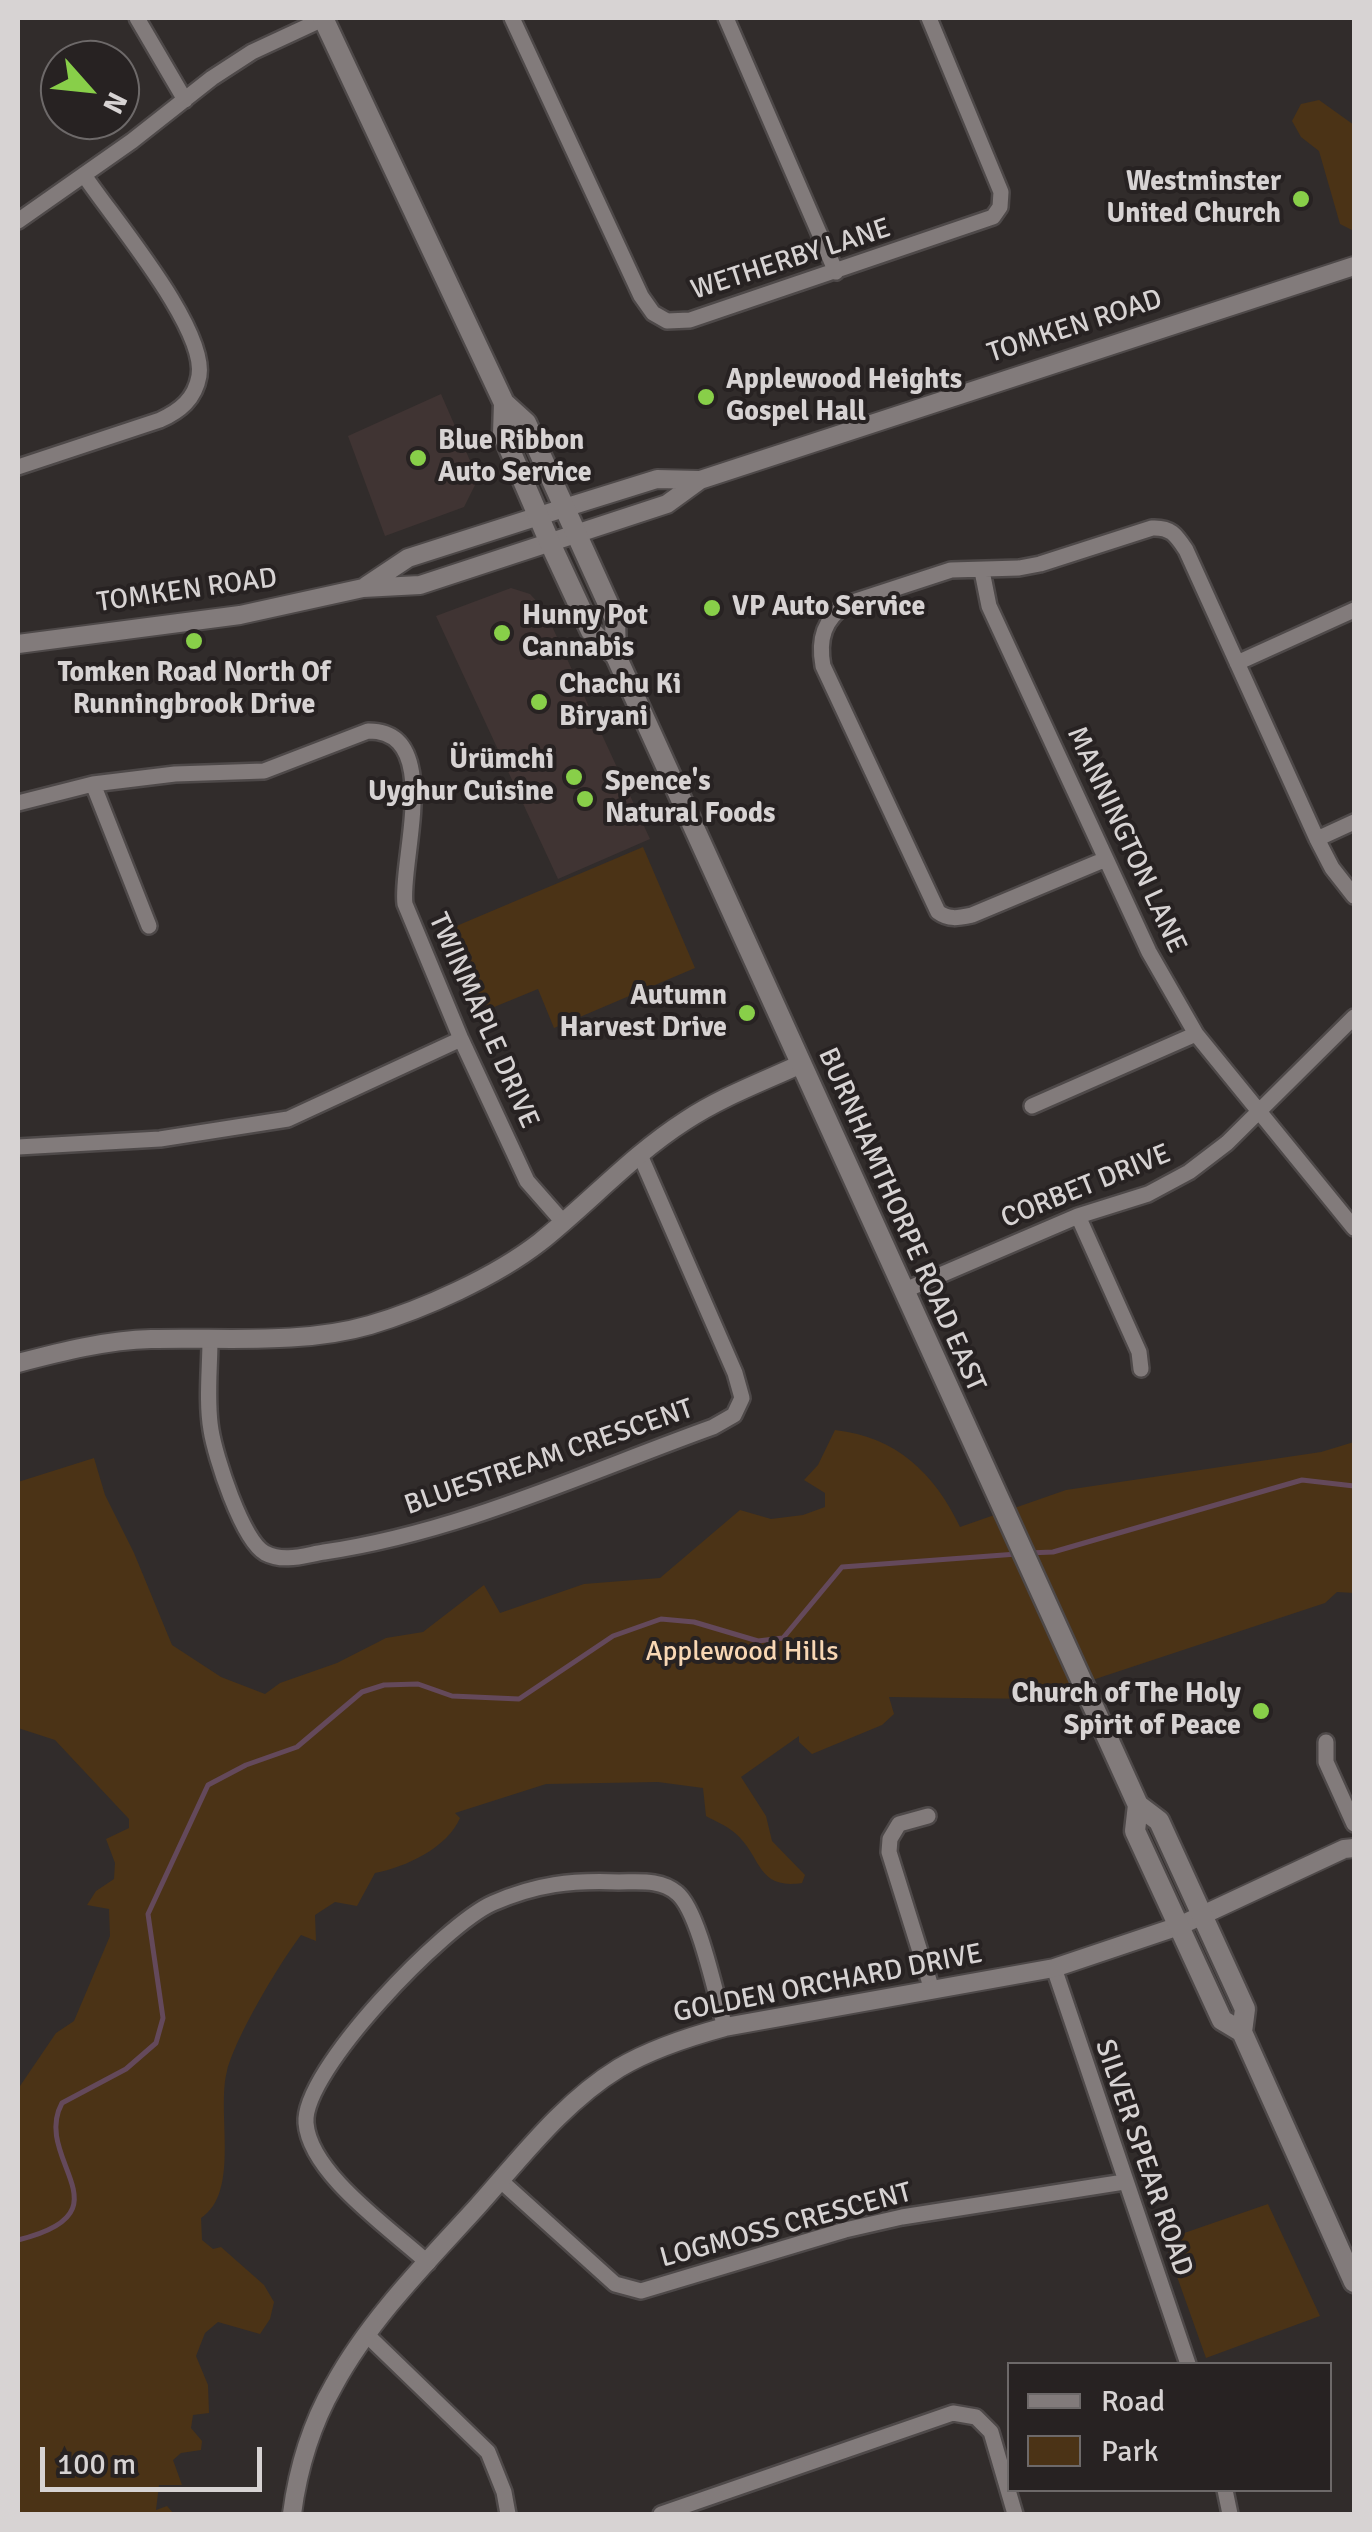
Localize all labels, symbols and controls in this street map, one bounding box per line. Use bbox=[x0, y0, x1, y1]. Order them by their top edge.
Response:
north arrow bbox=[40, 40, 140, 140]
text: N bbox=[95, 86, 135, 119]
place label: Westminster United Church bbox=[1106, 166, 1281, 232]
marker: Westminster United Church bbox=[1290, 188, 1312, 210]
street label: WETHERBY LANE bbox=[687, 212, 895, 308]
street label: TOMKEN ROAD bbox=[984, 283, 1166, 371]
place label: Applewood Heights Gospel Hall bbox=[726, 364, 962, 430]
marker: Applewood Heights Gospel Hall bbox=[695, 386, 717, 408]
place label: Blue Ribbon Auto Service bbox=[438, 425, 592, 491]
marker: Blue Ribbon Auto Service bbox=[407, 447, 429, 469]
street label: TOMKEN ROAD bbox=[95, 562, 279, 620]
place label: VP Auto Service bbox=[732, 591, 925, 625]
marker: VP Auto Service bbox=[701, 597, 723, 619]
place label: Hunny Pot Cannabis bbox=[522, 600, 648, 666]
marker: Hunny Pot Cannabis bbox=[491, 622, 513, 644]
marker: Tomken Road North Of Runningbrook Drive bbox=[183, 630, 205, 652]
place label: Tomken Road North Of Runningbrook Drive bbox=[58, 657, 330, 723]
place label: Chachu Ki Biryani bbox=[559, 669, 681, 735]
marker: Chachu Ki Biryani bbox=[528, 691, 550, 713]
street label: MANNINGTON LANE bbox=[1059, 721, 1193, 959]
place label: Ürümchi Uyghur Cuisine bbox=[368, 744, 554, 810]
marker: Ürümchi Uyghur Cuisine bbox=[563, 766, 585, 788]
place label: Spence's Natural Foods bbox=[605, 766, 775, 832]
marker: Spence's Natural Foods bbox=[574, 788, 596, 810]
street label: TWINMAPLE DRIVE bbox=[420, 908, 546, 1134]
place label: Autumn Harvest Drive bbox=[560, 980, 727, 1046]
marker: Autumn Harvest Drive bbox=[736, 1002, 758, 1024]
street label: BURNHAMTHORPE ROAD EAST bbox=[810, 1043, 992, 1397]
street label: CORBET DRIVE bbox=[996, 1138, 1176, 1236]
street label: BLUESTREAM CRESCENT bbox=[400, 1393, 698, 1523]
park label: Applewood Hills bbox=[645, 1636, 839, 1670]
place label: Church of The Holy Spirit of Peace bbox=[1011, 1678, 1241, 1744]
marker: Church of The Holy Spirit of Peace bbox=[1250, 1700, 1272, 1722]
street label: GOLDEN ORCHARD DRIVE bbox=[671, 1938, 985, 2030]
street label: SILVER SPEAR ROAD bbox=[1087, 2035, 1199, 2281]
street label: LOGMOSS CRESCENT bbox=[656, 2176, 916, 2276]
legend bbox=[1007, 2362, 1332, 2492]
text: Road bbox=[1101, 2383, 1165, 2420]
scale bar bbox=[45, 2427, 268, 2489]
text: Park bbox=[1101, 2433, 1159, 2470]
text: 100 m bbox=[57, 2446, 136, 2483]

